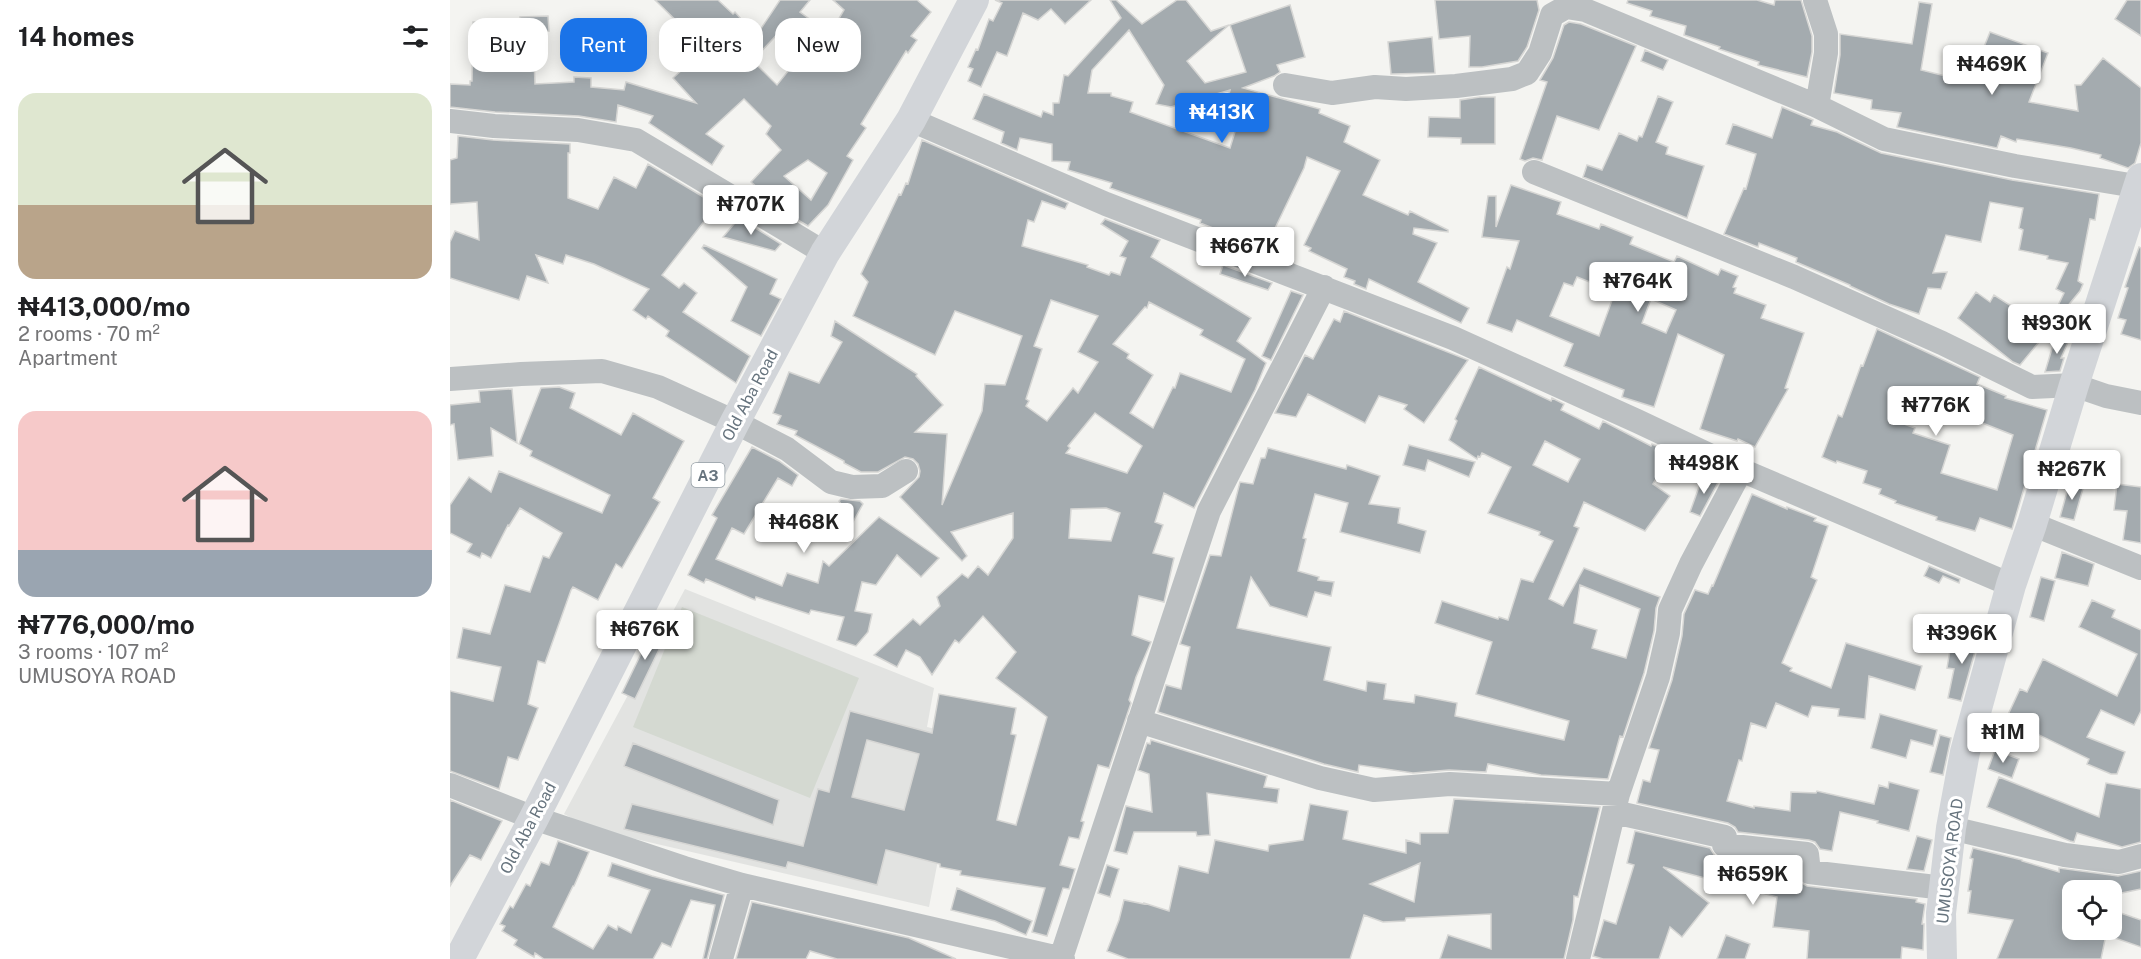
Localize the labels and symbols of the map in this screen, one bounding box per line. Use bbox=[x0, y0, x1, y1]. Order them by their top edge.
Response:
pin: ₦469K bbox=[1950, 45, 2034, 96]
pin: ₦413K bbox=[1180, 93, 1264, 144]
pin: ₦707K bbox=[709, 185, 793, 236]
pin: ₦667K bbox=[1203, 227, 1287, 278]
pin: ₦764K bbox=[1596, 262, 1680, 313]
pin: ₦930K bbox=[2015, 304, 2099, 355]
street label: Old Aba Road bbox=[718, 346, 782, 444]
pin: ₦776K bbox=[1894, 386, 1978, 437]
pin: ₦498K bbox=[1662, 444, 1746, 495]
pin: ₦267K bbox=[2030, 450, 2114, 501]
road number: A3 bbox=[692, 463, 724, 487]
pin: ₦468K bbox=[762, 503, 846, 554]
pin: ₦676K bbox=[603, 610, 687, 661]
pin: ₦396K bbox=[1920, 614, 2004, 665]
pin: ₦1M bbox=[1974, 713, 2032, 764]
street label: Old Aba Road bbox=[496, 779, 560, 877]
street label: UMUSOYA ROAD bbox=[1933, 797, 1967, 925]
pin: ₦659K bbox=[1711, 855, 1795, 906]

